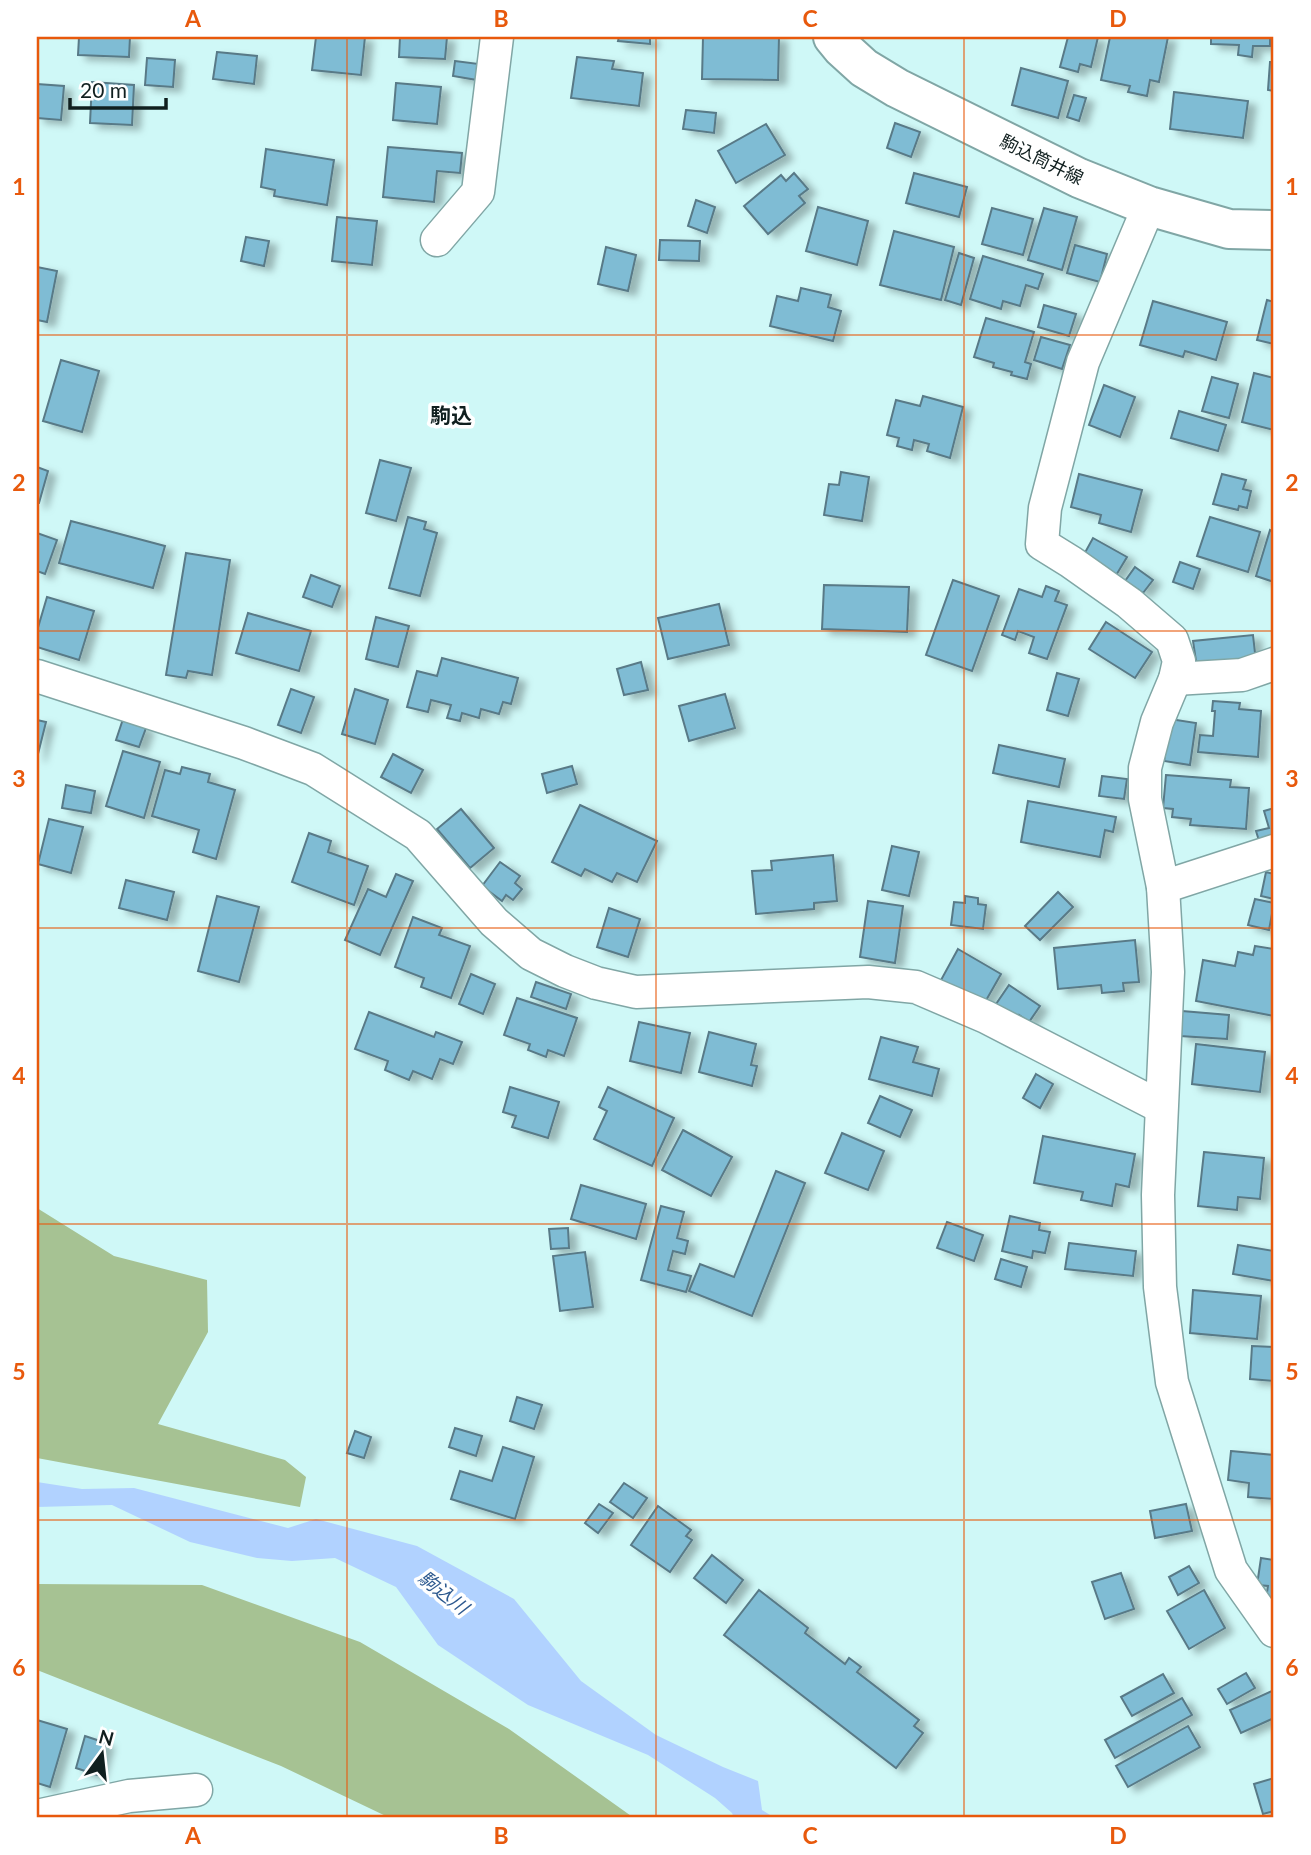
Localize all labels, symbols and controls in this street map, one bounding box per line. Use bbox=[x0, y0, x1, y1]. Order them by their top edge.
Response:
text: A bbox=[184, 4, 202, 32]
text: B bbox=[493, 4, 509, 32]
text: C bbox=[802, 4, 818, 32]
text: D bbox=[1109, 4, 1127, 32]
scale bar bbox=[70, 66, 166, 110]
text: 20 m bbox=[80, 77, 127, 102]
street label: 駒込筒井線 bbox=[997, 129, 1087, 189]
text: 1 bbox=[12, 172, 26, 200]
text: 1 bbox=[1285, 172, 1299, 200]
district label: 駒込 bbox=[430, 402, 472, 427]
text: 2 bbox=[12, 468, 26, 496]
text: 2 bbox=[1285, 468, 1299, 496]
text: 3 bbox=[12, 764, 26, 792]
text: 3 bbox=[1285, 764, 1299, 792]
text: 4 bbox=[12, 1061, 26, 1089]
text: 4 bbox=[1285, 1061, 1299, 1089]
text: 5 bbox=[12, 1357, 26, 1385]
text: 5 bbox=[1285, 1357, 1299, 1385]
water label: 駒込川 bbox=[414, 1565, 475, 1620]
text: 6 bbox=[12, 1653, 26, 1681]
text: 6 bbox=[1285, 1653, 1299, 1681]
north arrow bbox=[66, 1718, 136, 1788]
text: N bbox=[96, 1724, 117, 1750]
text: A bbox=[184, 1821, 202, 1849]
text: B bbox=[493, 1821, 509, 1849]
text: C bbox=[802, 1821, 818, 1849]
text: D bbox=[1109, 1821, 1127, 1849]

